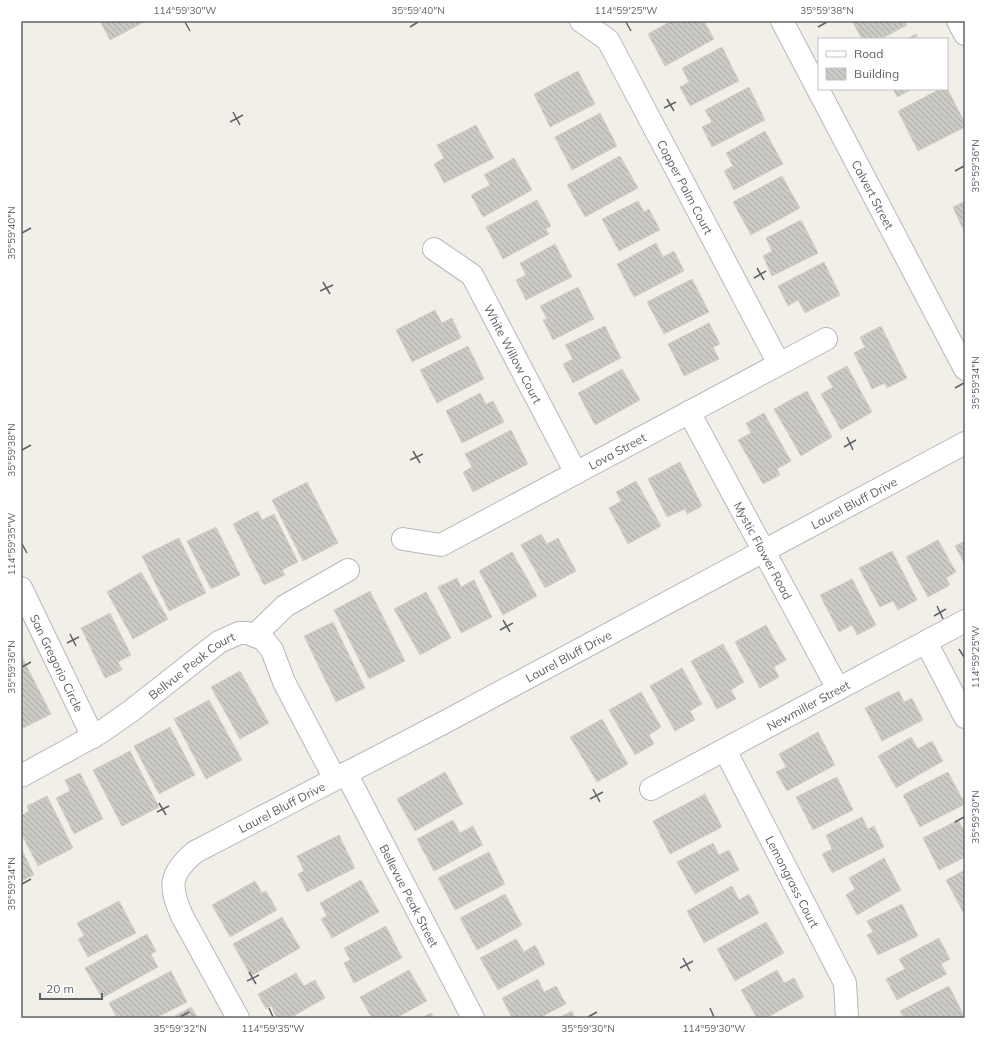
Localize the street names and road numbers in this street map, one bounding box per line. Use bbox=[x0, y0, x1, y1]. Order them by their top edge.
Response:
street label: Copper Palm Court bbox=[654, 137, 717, 237]
street label: Calvert Street bbox=[849, 157, 898, 232]
street label: White Willow Court bbox=[481, 302, 546, 406]
street label: Lova Street bbox=[586, 429, 648, 472]
street label: Laurel Bluff Drive bbox=[808, 473, 899, 532]
street label: Mystic Flower Road bbox=[731, 499, 796, 602]
street label: San Gregorio Circle bbox=[27, 612, 87, 714]
street label: Laurel Bluff Drive bbox=[523, 627, 614, 685]
street label: Bellvue Peak Court bbox=[145, 628, 237, 702]
street label: Newmiller Street bbox=[764, 677, 852, 733]
street label: Laurel Bluff Drive bbox=[236, 778, 328, 836]
street label: Lemongrass Court bbox=[763, 833, 823, 930]
street label: Bellevue Peak Street bbox=[377, 842, 442, 949]

